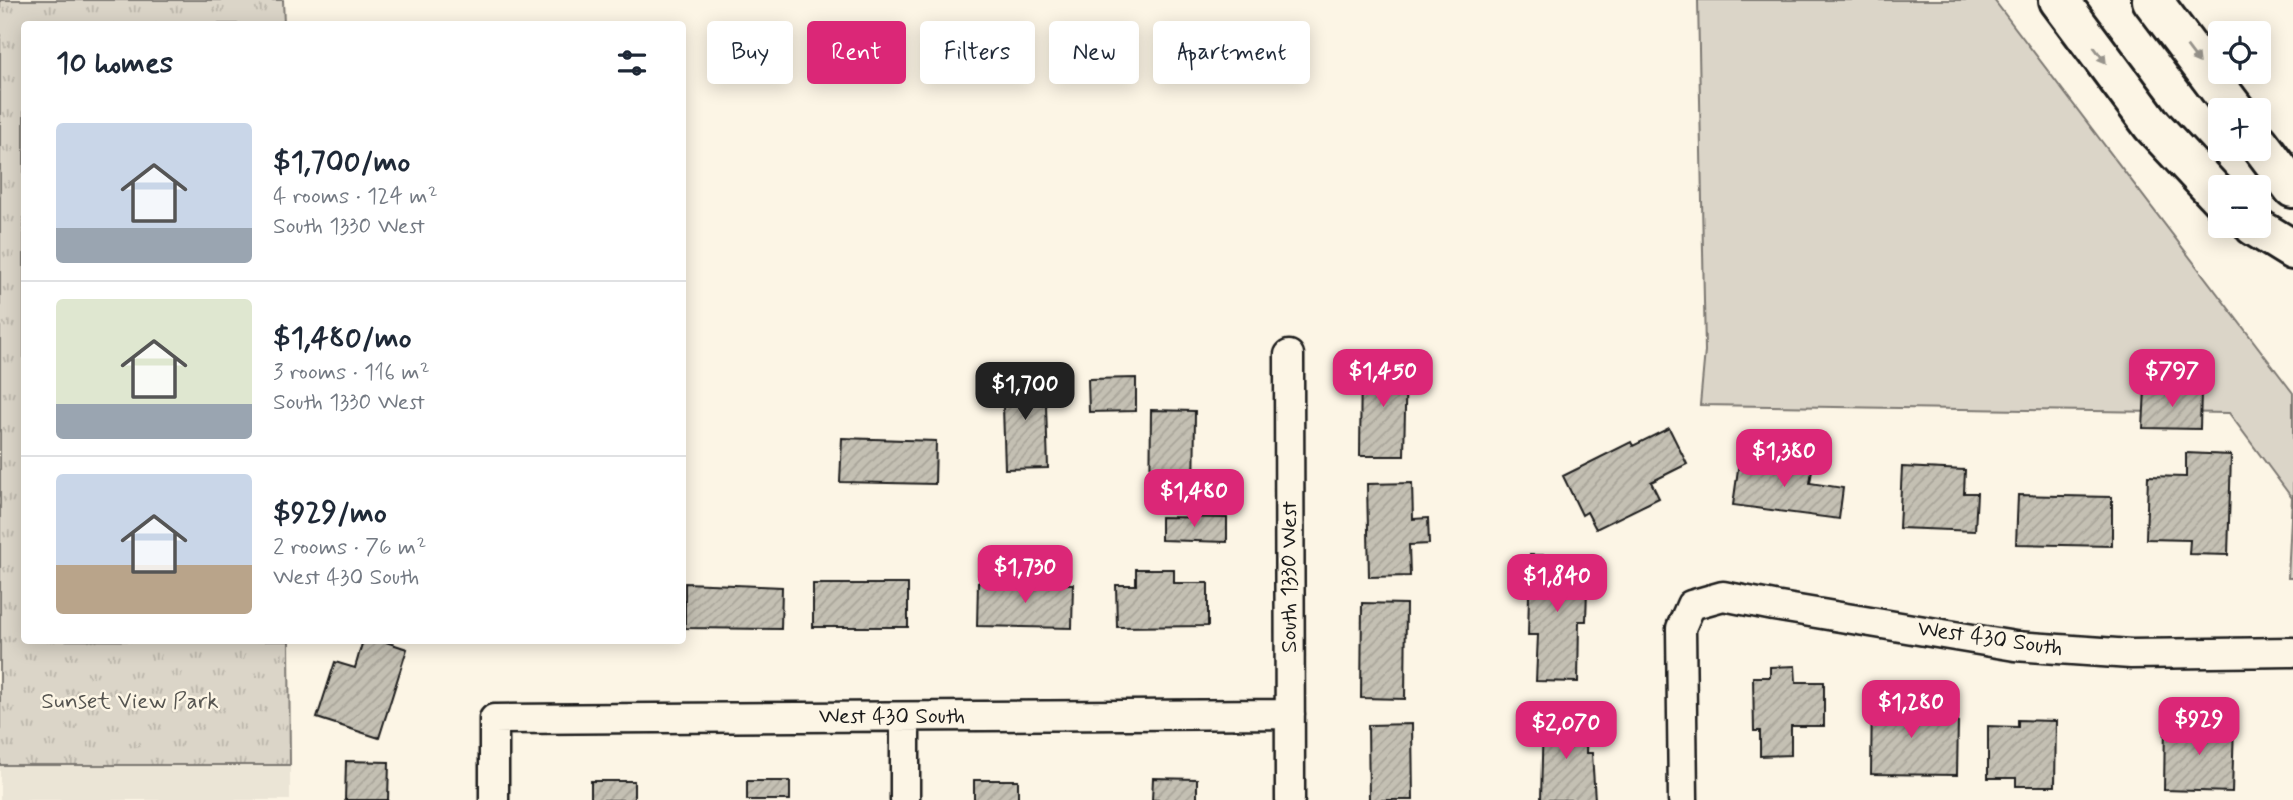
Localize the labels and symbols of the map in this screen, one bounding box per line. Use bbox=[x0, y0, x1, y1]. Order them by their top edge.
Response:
one-way arrow bbox=[2186, 45, 2200, 64]
one-way arrow bbox=[2092, 46, 2106, 64]
pin: $1,450 bbox=[1326, 350, 1440, 409]
pin: $797 bbox=[2131, 350, 2213, 409]
pin: $1,700 bbox=[968, 362, 1082, 422]
pin: $1,380 bbox=[1727, 430, 1841, 489]
pin: $1,480 bbox=[1137, 470, 1251, 529]
street label: South 1330 West bbox=[1275, 501, 1305, 653]
pin: $1,730 bbox=[968, 546, 1082, 605]
pin: $1,840 bbox=[1500, 554, 1614, 614]
street label: West 430 South bbox=[1915, 614, 2065, 664]
pin: $1,280 bbox=[1854, 680, 1968, 740]
park label: Sunset View Park bbox=[41, 687, 219, 717]
pin: $929 bbox=[2158, 698, 2240, 757]
street label: West 430 South bbox=[819, 702, 965, 732]
pin: $2,070 bbox=[1509, 702, 1623, 761]

